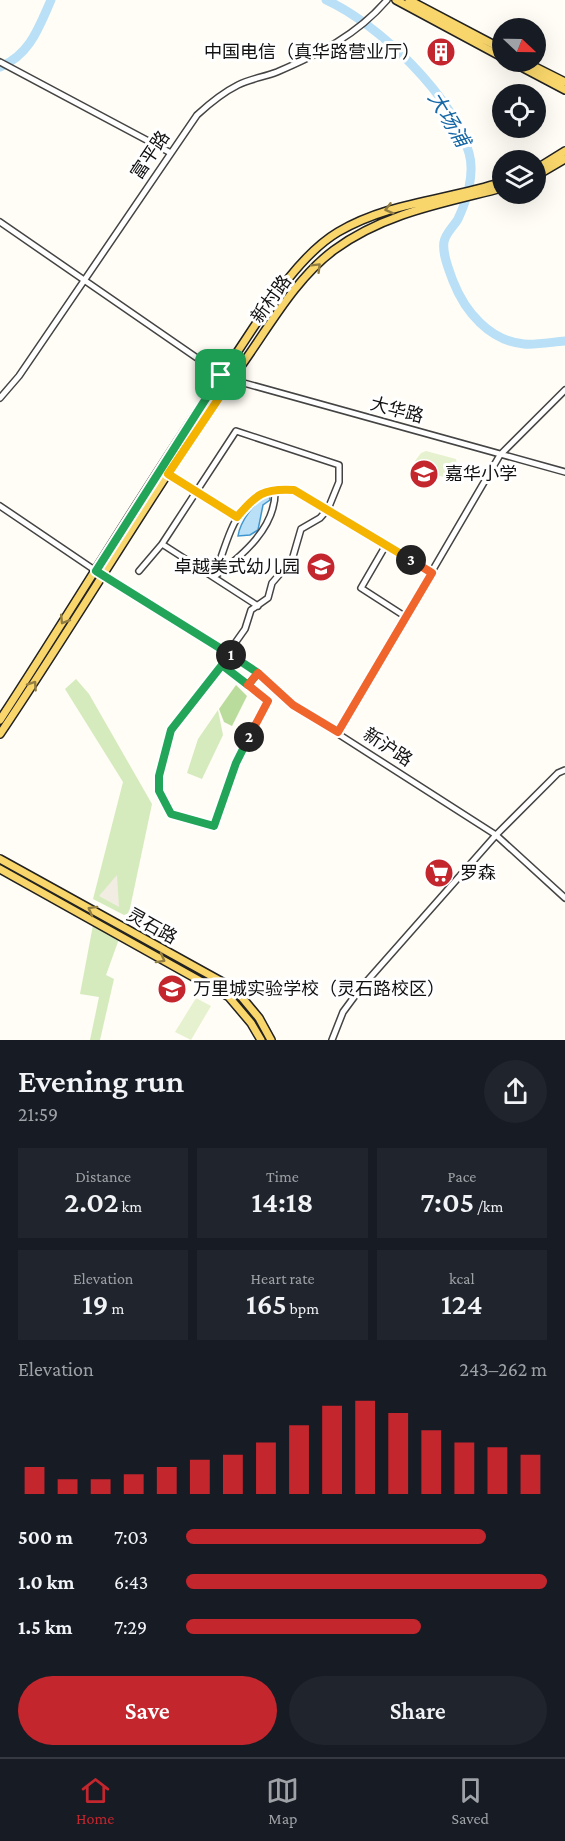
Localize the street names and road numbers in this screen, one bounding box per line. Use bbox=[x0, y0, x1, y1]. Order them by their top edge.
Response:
street label: 富平路 bbox=[127, 127, 173, 183]
street label: 新村路 bbox=[247, 271, 295, 327]
street label: 大华路 bbox=[368, 393, 426, 427]
street label: 新沪路 bbox=[360, 724, 416, 770]
street label: 灵石路 bbox=[124, 904, 180, 948]

